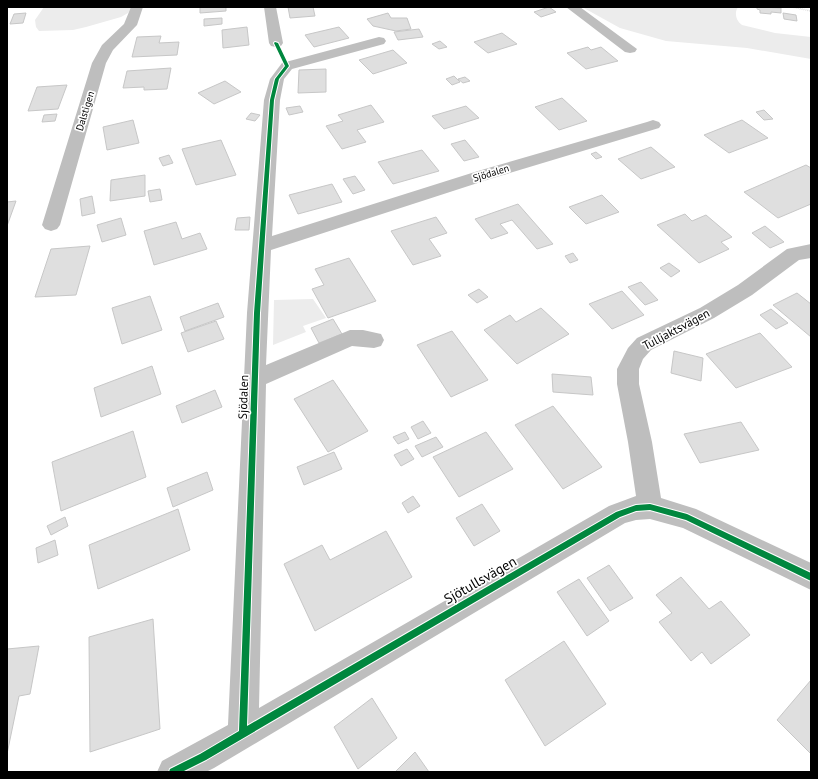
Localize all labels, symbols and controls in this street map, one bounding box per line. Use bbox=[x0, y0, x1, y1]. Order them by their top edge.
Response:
street label: Dalstigen bbox=[73, 90, 97, 132]
street label: Sjödalen bbox=[471, 161, 511, 185]
street label: Tulljaktsvägen bbox=[640, 305, 712, 353]
street label: Sjödalen bbox=[235, 374, 251, 420]
street label: Sjötullsvägen bbox=[440, 552, 520, 608]

